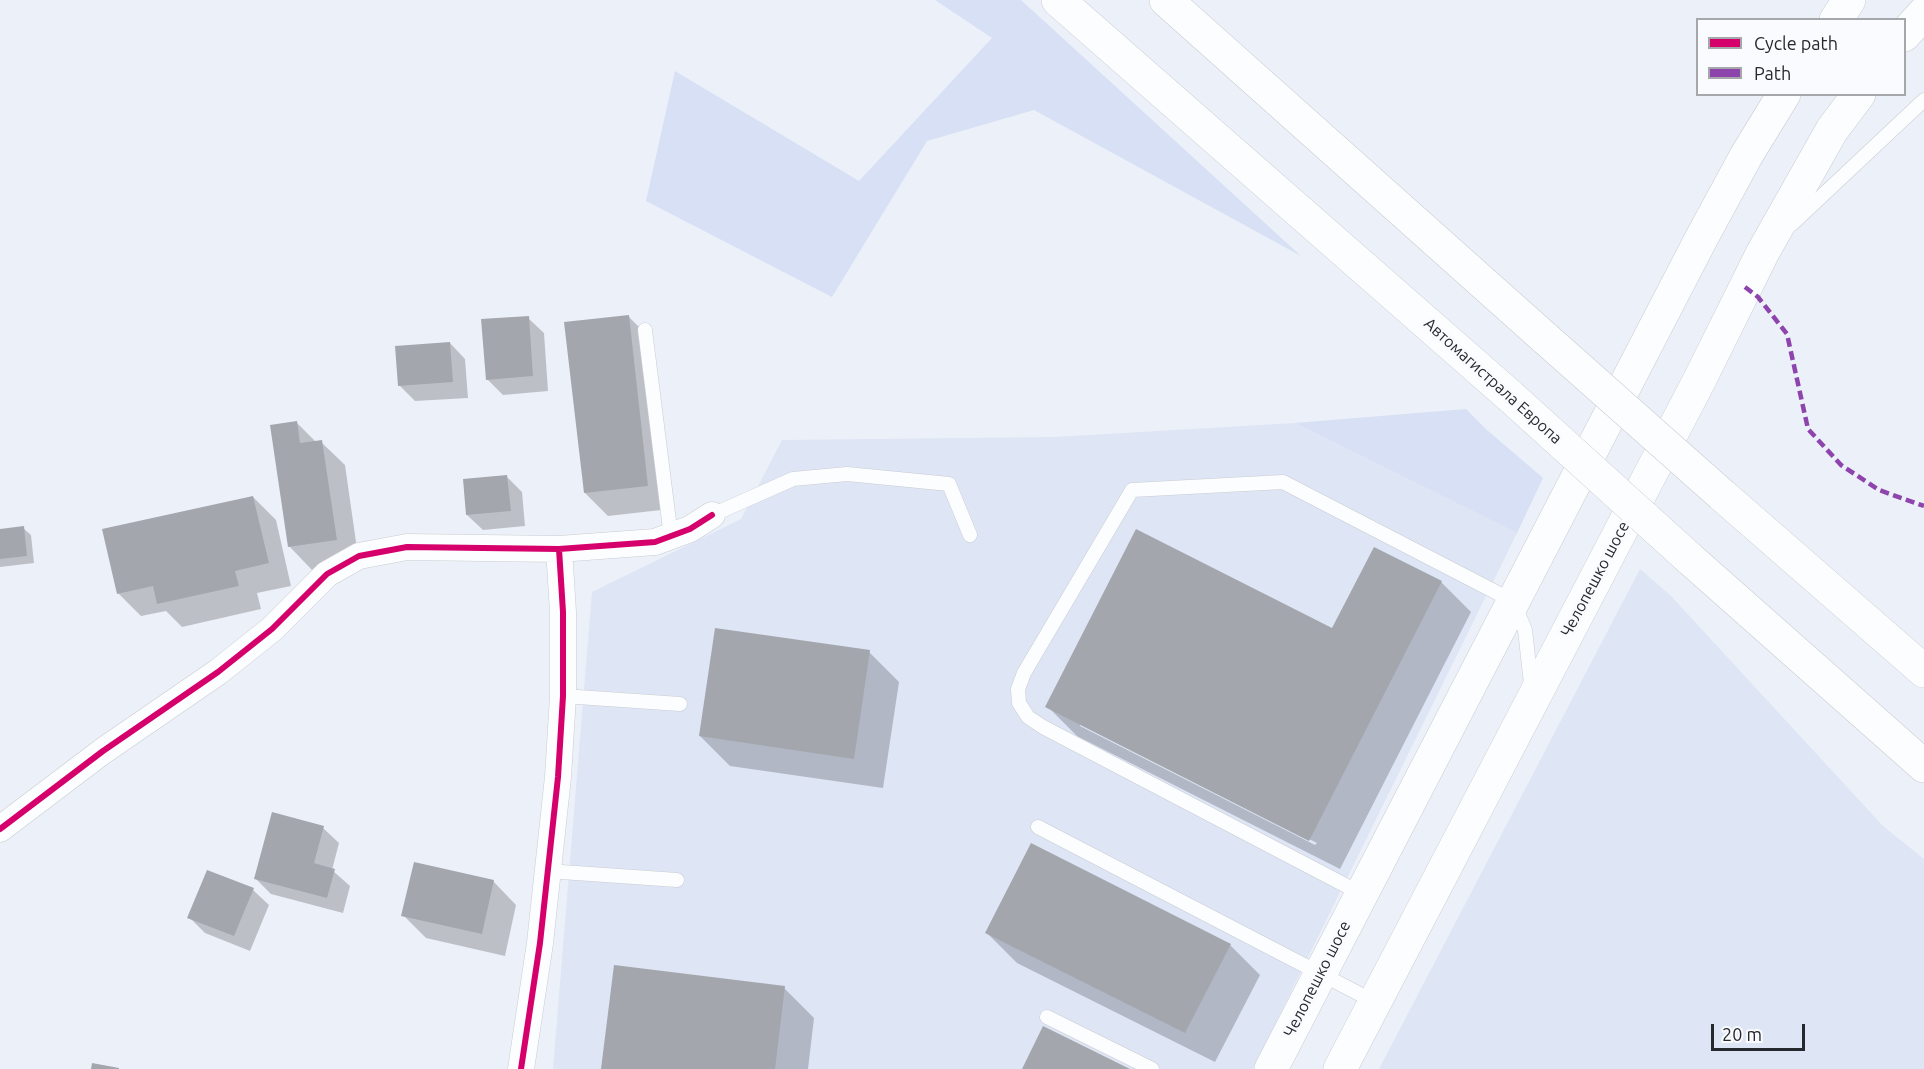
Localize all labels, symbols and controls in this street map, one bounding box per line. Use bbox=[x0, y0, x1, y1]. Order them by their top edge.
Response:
legend bbox=[1696, 18, 1906, 96]
text: Cycle path bbox=[1754, 33, 1838, 53]
text: Path bbox=[1754, 63, 1791, 83]
street label: Автомагистрала Европа bbox=[1420, 314, 1566, 448]
street label: Челопешко шосе bbox=[1556, 518, 1634, 640]
street label: Челопешко шосе bbox=[1279, 918, 1355, 1040]
scale bar bbox=[1714, 1012, 1808, 1050]
text: 20 m bbox=[1722, 1024, 1762, 1044]

